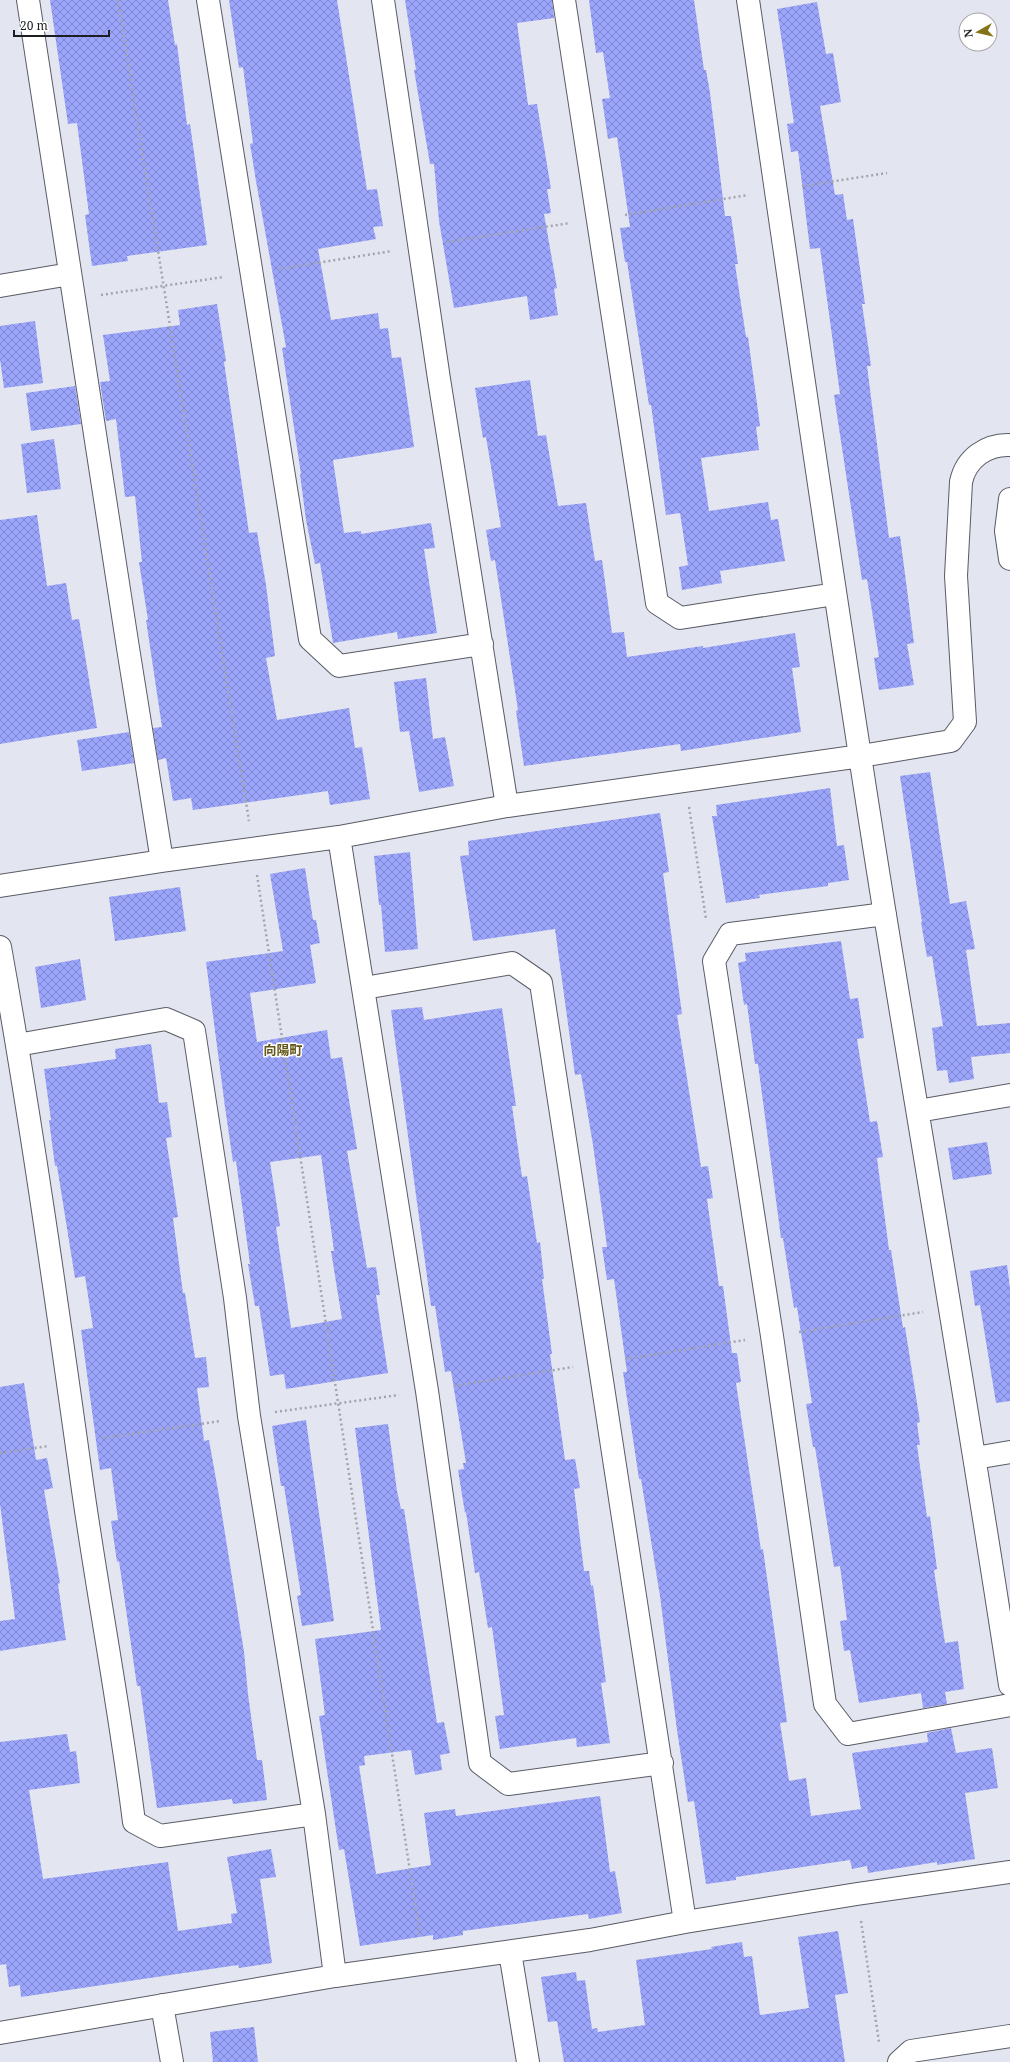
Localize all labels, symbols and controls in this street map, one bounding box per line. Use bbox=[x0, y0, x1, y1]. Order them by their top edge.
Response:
scale bar bbox=[14, 12, 109, 38]
north arrow bbox=[958, 12, 998, 52]
text: 20 m bbox=[20, 17, 48, 34]
text: N bbox=[960, 28, 976, 39]
district label: 向陽町 bbox=[263, 1041, 303, 1059]

